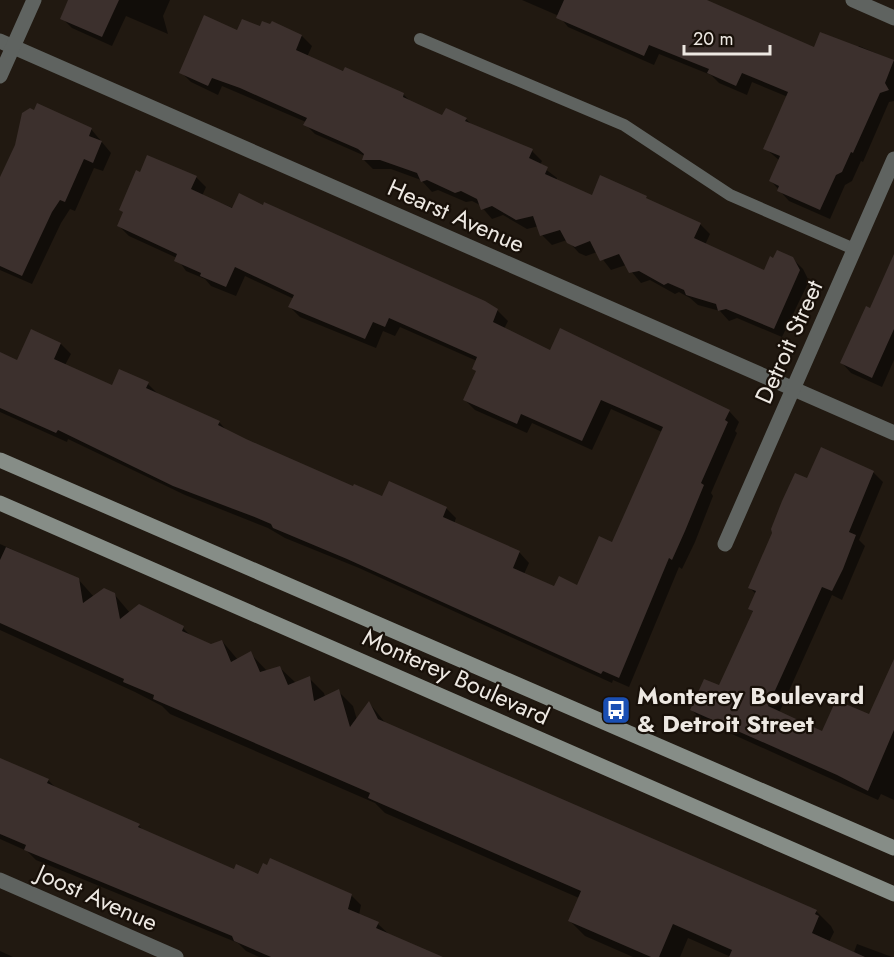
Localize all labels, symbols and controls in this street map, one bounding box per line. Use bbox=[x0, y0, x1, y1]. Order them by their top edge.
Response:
scale bar bbox=[684, 18, 770, 56]
text: 20 m bbox=[693, 26, 733, 52]
street label: Hearst Avenue bbox=[382, 170, 530, 261]
street label: Detroit Street bbox=[746, 274, 831, 409]
street label: Monterey Boulevard bbox=[357, 620, 555, 734]
place label: Monterey Boulevard & Detroit Street bbox=[637, 678, 864, 741]
bus stop icon: Monterey Boulevard & Detroit Street bbox=[600, 694, 632, 726]
street label: Joost Avenue bbox=[28, 854, 163, 940]

